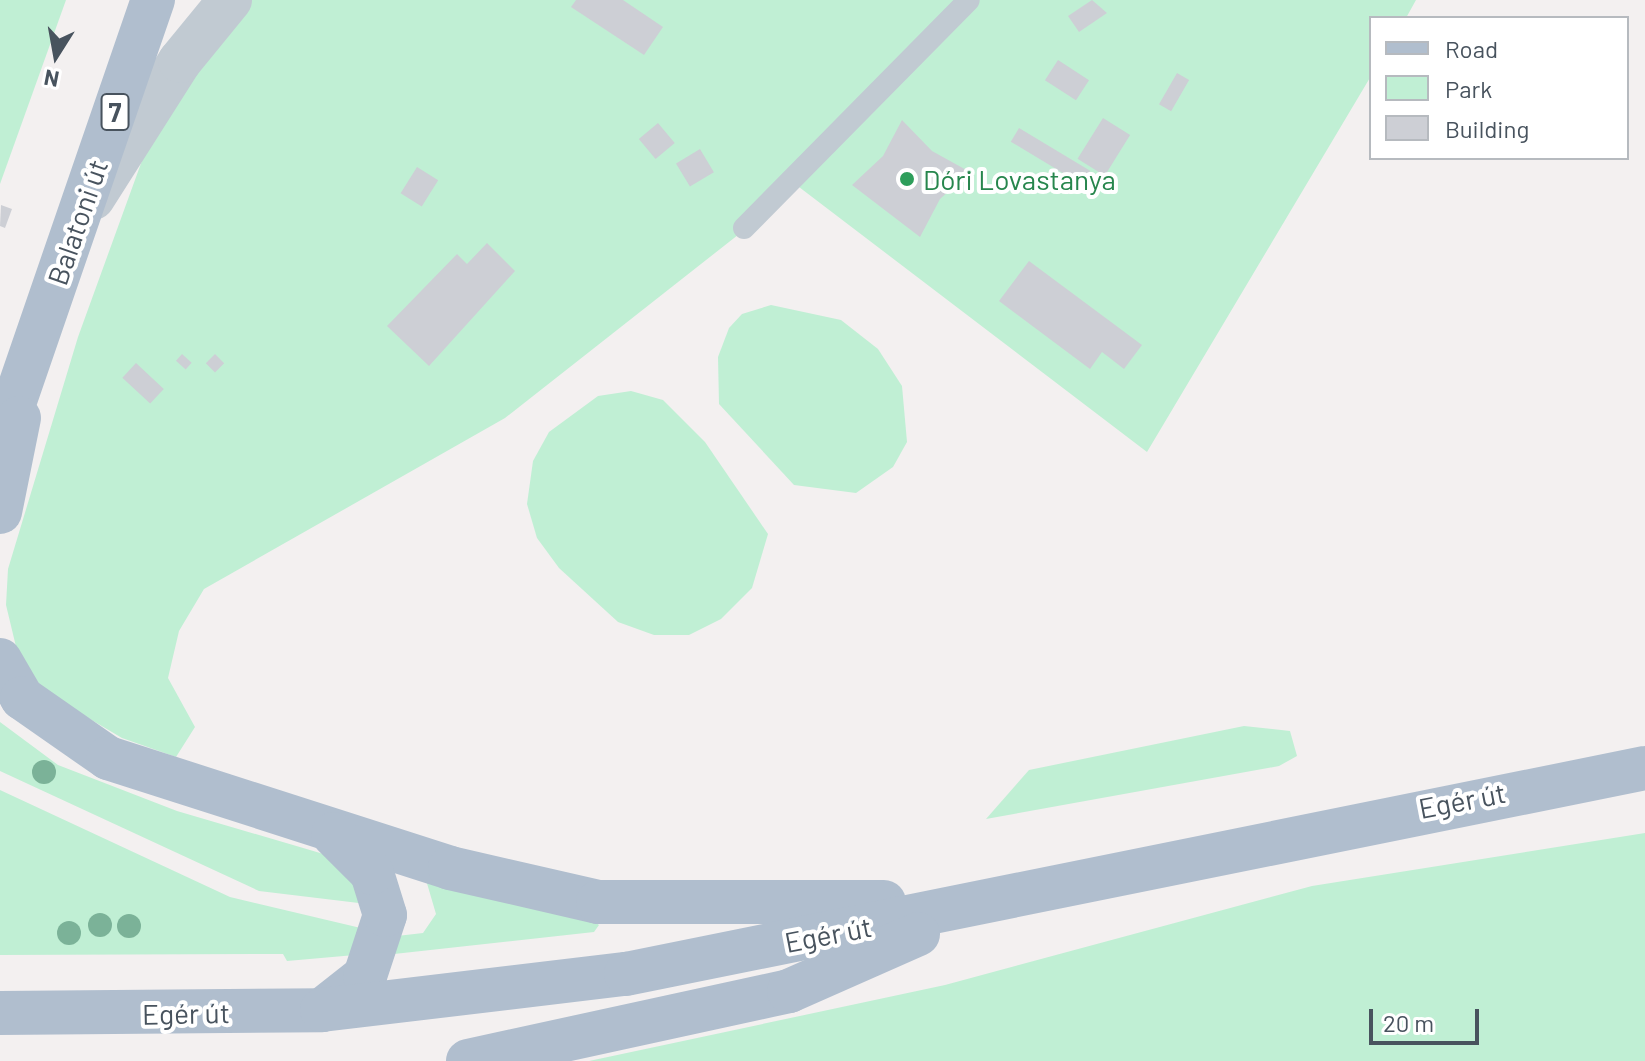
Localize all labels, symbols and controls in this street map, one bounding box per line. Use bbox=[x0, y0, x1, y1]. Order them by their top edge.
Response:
north arrow bbox=[16, 16, 96, 96]
legend bbox=[1369, 16, 1629, 160]
text: Road bbox=[1445, 34, 1498, 63]
text: N bbox=[42, 65, 61, 94]
text: Park bbox=[1445, 74, 1492, 103]
road number: 7 bbox=[99, 90, 131, 134]
text: Building bbox=[1445, 114, 1529, 143]
street label: Balatoni út bbox=[40, 155, 114, 289]
place label: Dóri Lovastanya bbox=[923, 162, 1116, 196]
marker: Dóri Lovastanya bbox=[898, 170, 916, 188]
street label: Egér út bbox=[1416, 775, 1508, 825]
street label: Egér út bbox=[782, 909, 874, 959]
scale bar bbox=[1373, 993, 1483, 1043]
street label: Egér út bbox=[142, 995, 230, 1031]
text: 20 m bbox=[1383, 1008, 1434, 1037]

